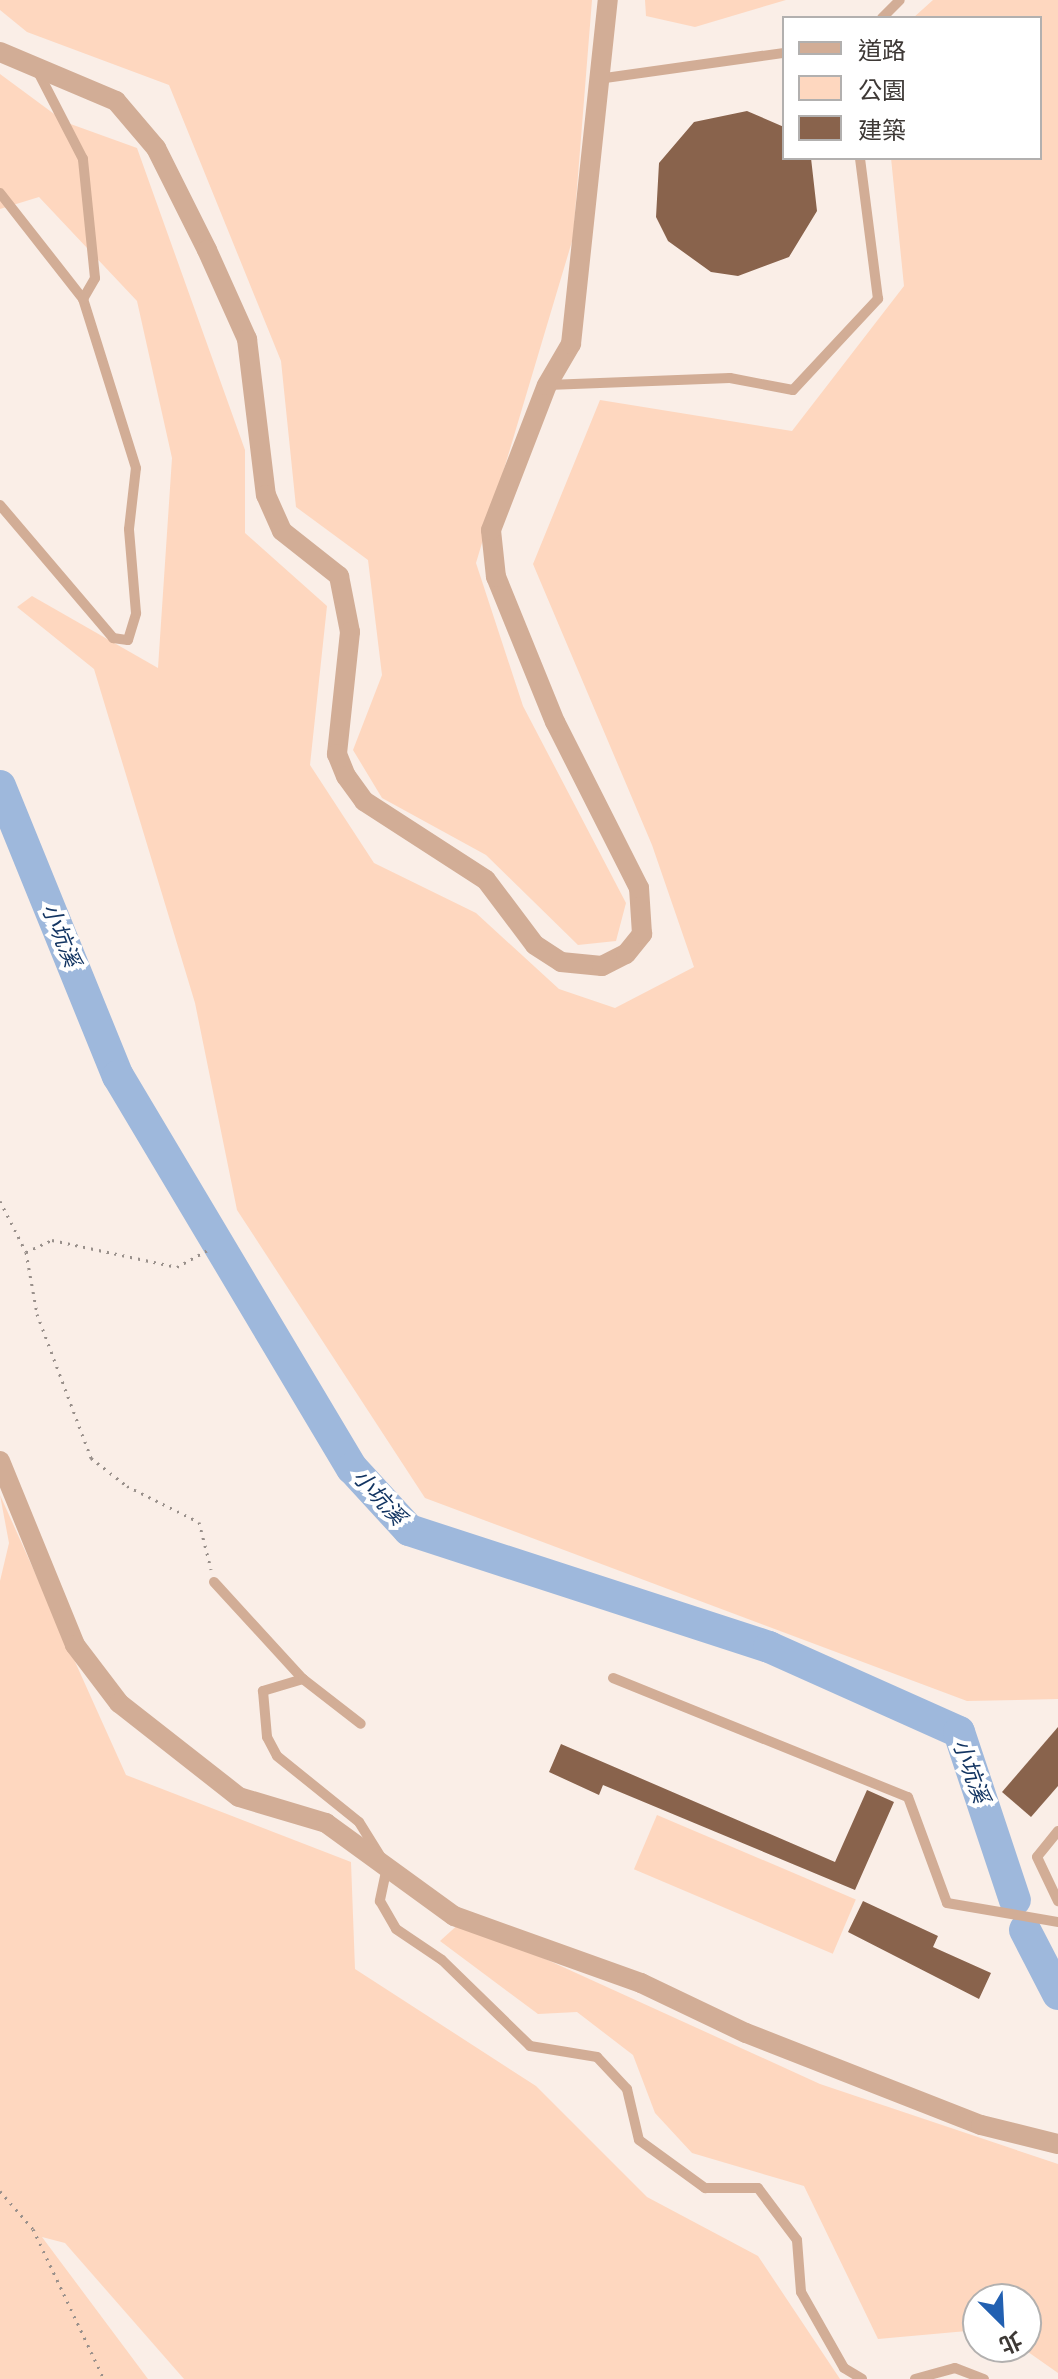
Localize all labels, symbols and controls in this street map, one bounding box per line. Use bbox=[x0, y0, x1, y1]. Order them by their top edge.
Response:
legend bbox=[782, 16, 1042, 160]
text: 道路 bbox=[858, 35, 906, 65]
text: 公園 bbox=[858, 75, 906, 105]
text: 建築 bbox=[858, 115, 906, 145]
water label: 小坑溪 bbox=[36, 899, 86, 971]
water label: 小坑溪 bbox=[347, 1464, 411, 1530]
water label: 小坑溪 bbox=[947, 1735, 995, 1807]
north arrow bbox=[962, 2283, 1042, 2363]
text: 北 bbox=[995, 2326, 1027, 2360]

